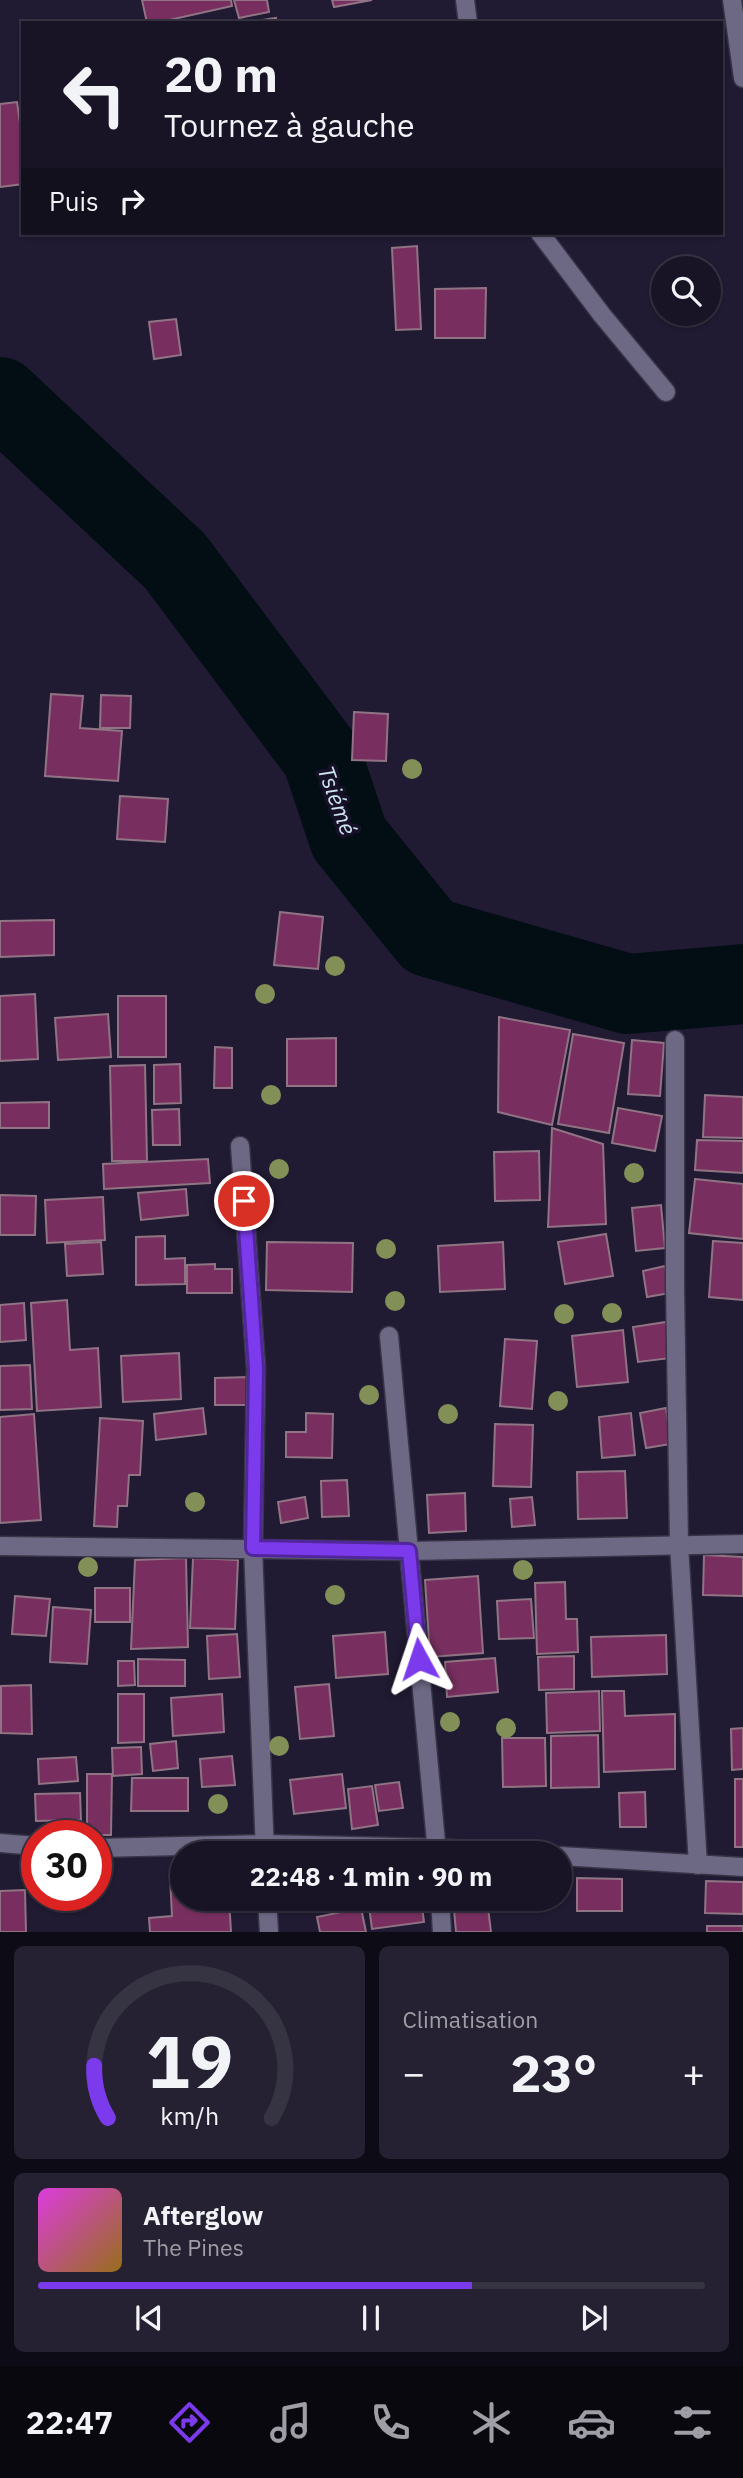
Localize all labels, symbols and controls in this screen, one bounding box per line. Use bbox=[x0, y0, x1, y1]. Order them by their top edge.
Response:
text: 20 m bbox=[164, 42, 278, 105]
icon: left bbox=[49, 49, 140, 140]
text: Tournez à gauche bbox=[164, 104, 415, 146]
icon: right bbox=[113, 182, 151, 220]
text: Puis bbox=[49, 184, 99, 218]
map controls bbox=[651, 256, 721, 326]
button: search bbox=[651, 256, 721, 326]
water label: Tsiémé bbox=[312, 761, 364, 839]
pin bbox=[214, 1171, 274, 1231]
icon: arrive bbox=[225, 1182, 263, 1220]
position arrow bbox=[382, 1622, 456, 1696]
speed limit sign: 30 bbox=[21, 1820, 112, 1911]
text: 22:48 · 1 min · 90 m bbox=[250, 1859, 492, 1893]
text: Climatisation bbox=[403, 2004, 538, 2034]
text: 19 bbox=[146, 2014, 233, 2109]
text: 23° bbox=[510, 2039, 597, 2106]
text: − bbox=[403, 2048, 425, 2097]
text: + bbox=[682, 2048, 705, 2097]
text: km/h bbox=[160, 2099, 219, 2132]
text: Afterglow bbox=[143, 2198, 263, 2232]
text: The Pines bbox=[143, 2232, 244, 2262]
icon: previous bbox=[130, 2299, 168, 2337]
icon: pause bbox=[352, 2299, 390, 2337]
icon: next bbox=[575, 2299, 613, 2337]
icon: directions bbox=[165, 2398, 214, 2447]
icon: music bbox=[266, 2398, 315, 2447]
icon: phone bbox=[366, 2398, 415, 2447]
icon: climate bbox=[467, 2398, 516, 2447]
icon: car bbox=[567, 2398, 616, 2447]
icon: filters bbox=[668, 2398, 717, 2447]
text: 22:47 bbox=[26, 2401, 113, 2443]

